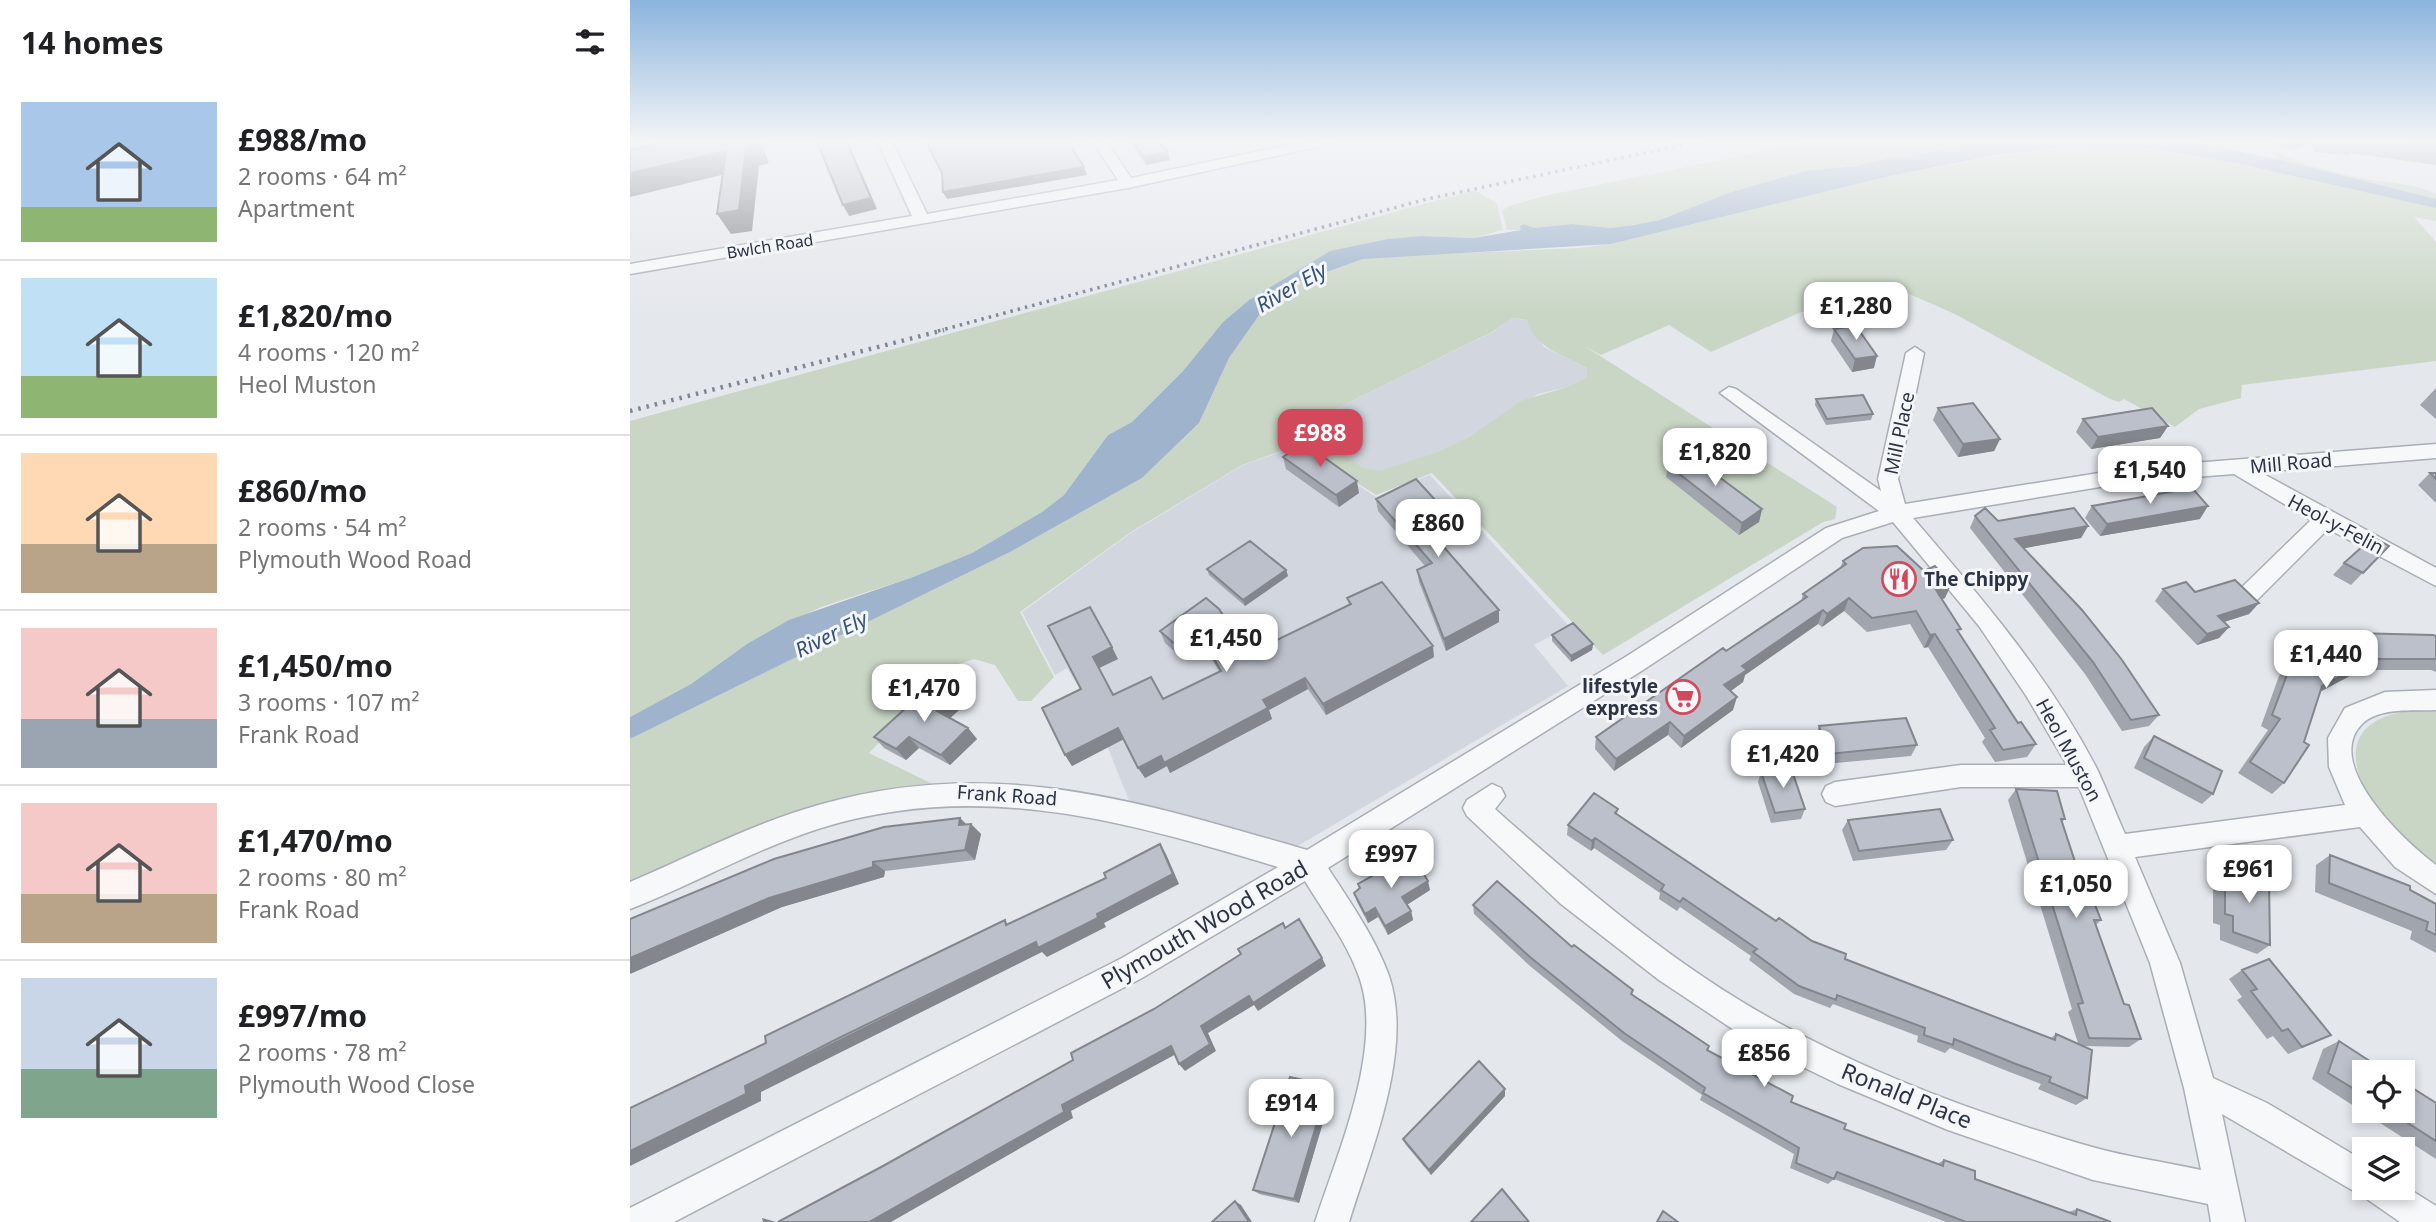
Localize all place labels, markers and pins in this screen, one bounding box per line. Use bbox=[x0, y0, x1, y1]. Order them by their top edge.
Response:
pin: £1,280 bbox=[1799, 282, 1913, 342]
pin: £988 bbox=[1279, 410, 1361, 469]
pin: £1,820 bbox=[1658, 428, 1772, 488]
pin: £1,540 bbox=[2093, 447, 2207, 506]
pin: £860 bbox=[1397, 500, 1479, 559]
restaurant icon: The Chippy bbox=[1880, 560, 1918, 598]
place label: The Chippy bbox=[1924, 566, 2028, 592]
pin: £1,450 bbox=[1169, 614, 1283, 674]
pin: £1,440 bbox=[2269, 630, 2383, 690]
pin: £1,470 bbox=[867, 664, 981, 724]
place label: lifestyle express bbox=[1582, 673, 1658, 721]
supermarket icon: lifestyle express bbox=[1664, 678, 1702, 716]
pin: £1,420 bbox=[1726, 730, 1840, 790]
pin: £997 bbox=[1350, 830, 1432, 890]
pin: £961 bbox=[2208, 846, 2290, 905]
pin: £1,050 bbox=[2019, 860, 2133, 920]
pin: £856 bbox=[1723, 1030, 1805, 1089]
pin: £914 bbox=[1250, 1080, 1332, 1139]

